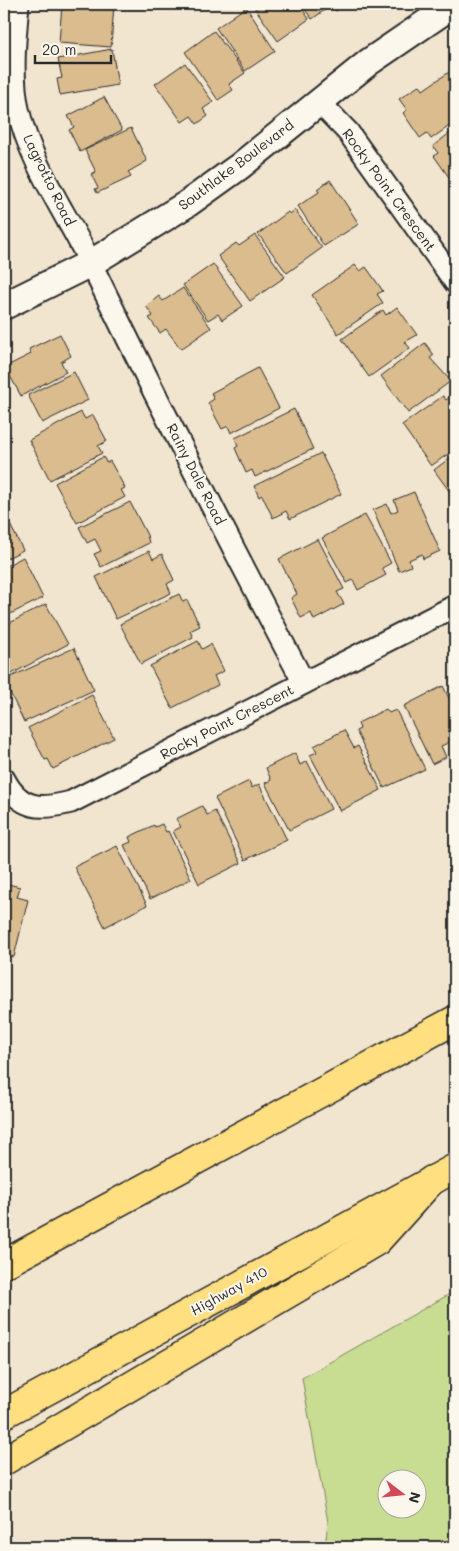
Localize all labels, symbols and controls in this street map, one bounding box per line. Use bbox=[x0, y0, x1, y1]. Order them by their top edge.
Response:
scale bar bbox=[35, 32, 111, 64]
text: 20 m bbox=[42, 39, 76, 59]
street label: Southlake Boulevard bbox=[174, 115, 297, 214]
street label: Rocky Point Crescent bbox=[338, 124, 440, 255]
street label: Lagrotto Road bbox=[19, 131, 80, 229]
street label: Rainy Dale Road bbox=[163, 420, 230, 528]
street label: Rocky Point Crescent bbox=[157, 680, 297, 764]
street label: Highway 410 bbox=[187, 1262, 271, 1319]
north arrow bbox=[376, 1468, 426, 1518]
text: N bbox=[404, 1490, 426, 1505]

